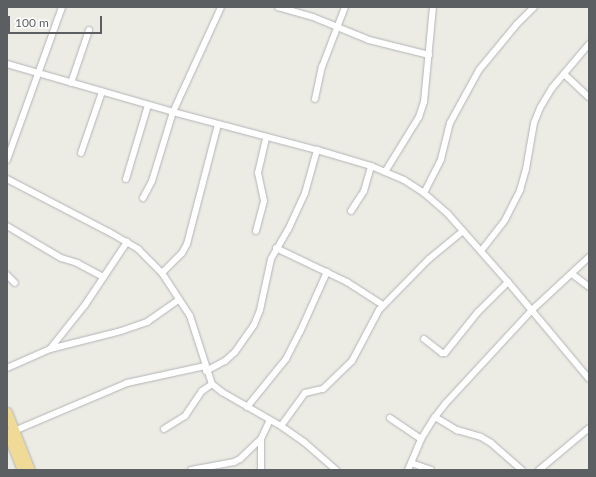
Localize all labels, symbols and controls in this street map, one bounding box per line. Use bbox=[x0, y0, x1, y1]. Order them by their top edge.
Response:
scale bar bbox=[10, 8, 104, 34]
text: 100 m bbox=[15, 15, 49, 30]

